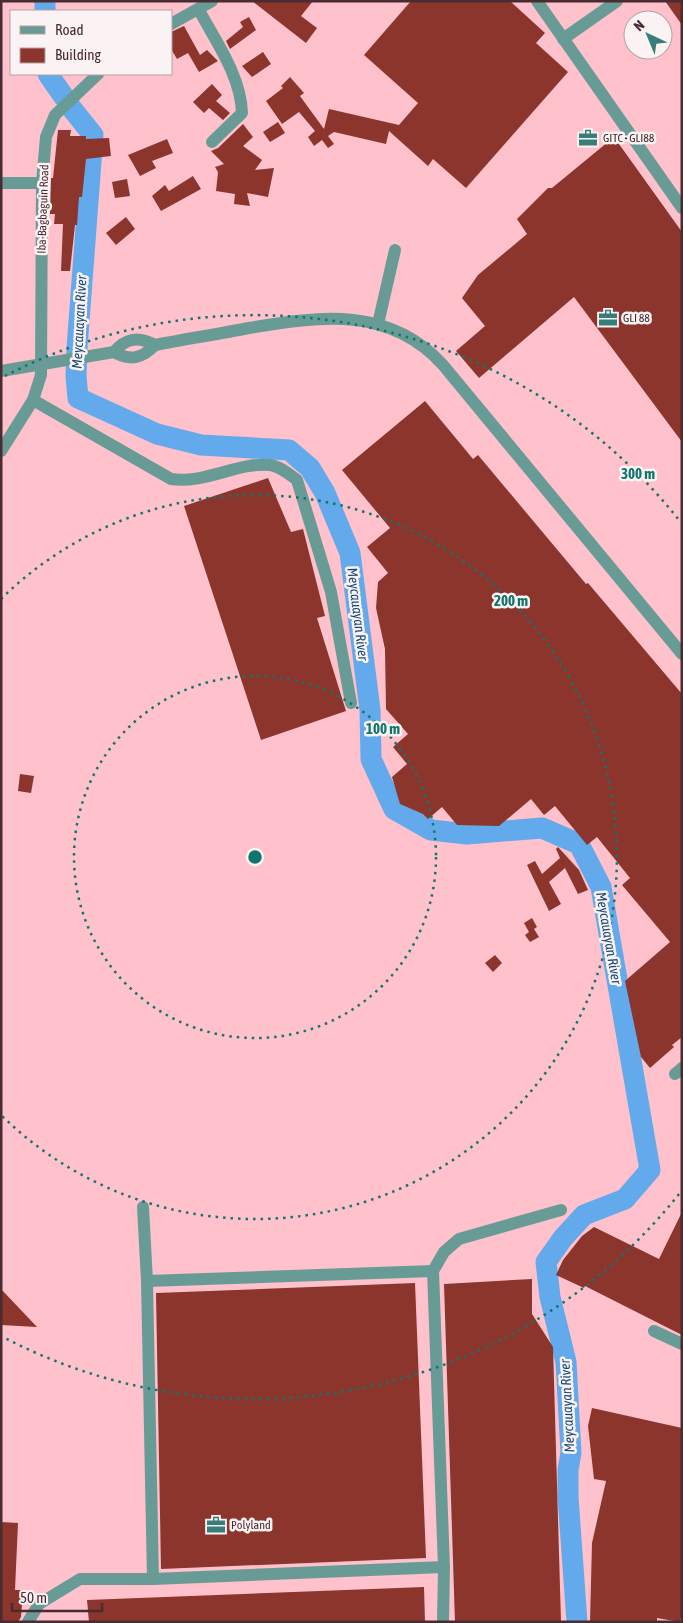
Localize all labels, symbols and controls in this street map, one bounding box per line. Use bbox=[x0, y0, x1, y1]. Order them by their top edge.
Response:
legend bbox=[10, 10, 172, 75]
north arrow bbox=[623, 10, 673, 60]
text: N bbox=[630, 17, 647, 34]
text: Road bbox=[55, 21, 84, 38]
text: Building bbox=[55, 46, 101, 63]
office icon: GITC - GLI88 bbox=[577, 127, 599, 149]
place label: GITC - GLI88 bbox=[603, 131, 655, 145]
street label: Iba-Bagbaguin Road bbox=[34, 164, 52, 254]
water label: Meycauayan River bbox=[69, 274, 89, 369]
office icon: GLI 88 bbox=[597, 307, 619, 329]
place label: GLI 88 bbox=[623, 311, 650, 325]
text: 300 m bbox=[621, 465, 655, 482]
water label: Meycauayan River bbox=[344, 567, 372, 662]
text: 200 m bbox=[494, 592, 528, 609]
text: 100 m bbox=[366, 720, 400, 737]
centre of rings bbox=[246, 848, 264, 866]
water label: Meycauayan River bbox=[593, 891, 625, 986]
water label: Meycauayan River bbox=[557, 1358, 577, 1453]
office icon: Polyland bbox=[205, 1514, 227, 1536]
place label: Polyland bbox=[231, 1518, 271, 1532]
scale bar bbox=[12, 1580, 102, 1612]
text: 50 m bbox=[20, 1589, 47, 1606]

